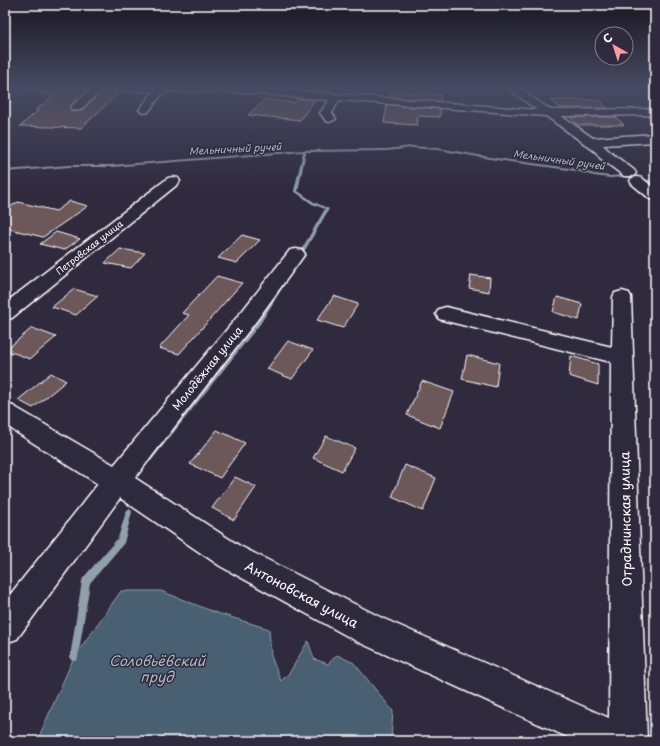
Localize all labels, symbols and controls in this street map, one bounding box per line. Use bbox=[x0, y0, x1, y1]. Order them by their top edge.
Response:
north arrow bbox=[594, 26, 634, 66]
text: С bbox=[599, 29, 616, 47]
water label: Мельничный ручей bbox=[188, 138, 283, 159]
water label: Мельничный ручей bbox=[512, 145, 607, 174]
street label: Петровская улица bbox=[53, 216, 126, 278]
street label: Молодёжная улица bbox=[168, 322, 246, 414]
street label: Отраднинская улица bbox=[614, 450, 636, 587]
street label: Антоновская улица bbox=[242, 556, 363, 632]
water label: Соловьёвский пруд bbox=[109, 650, 207, 687]

